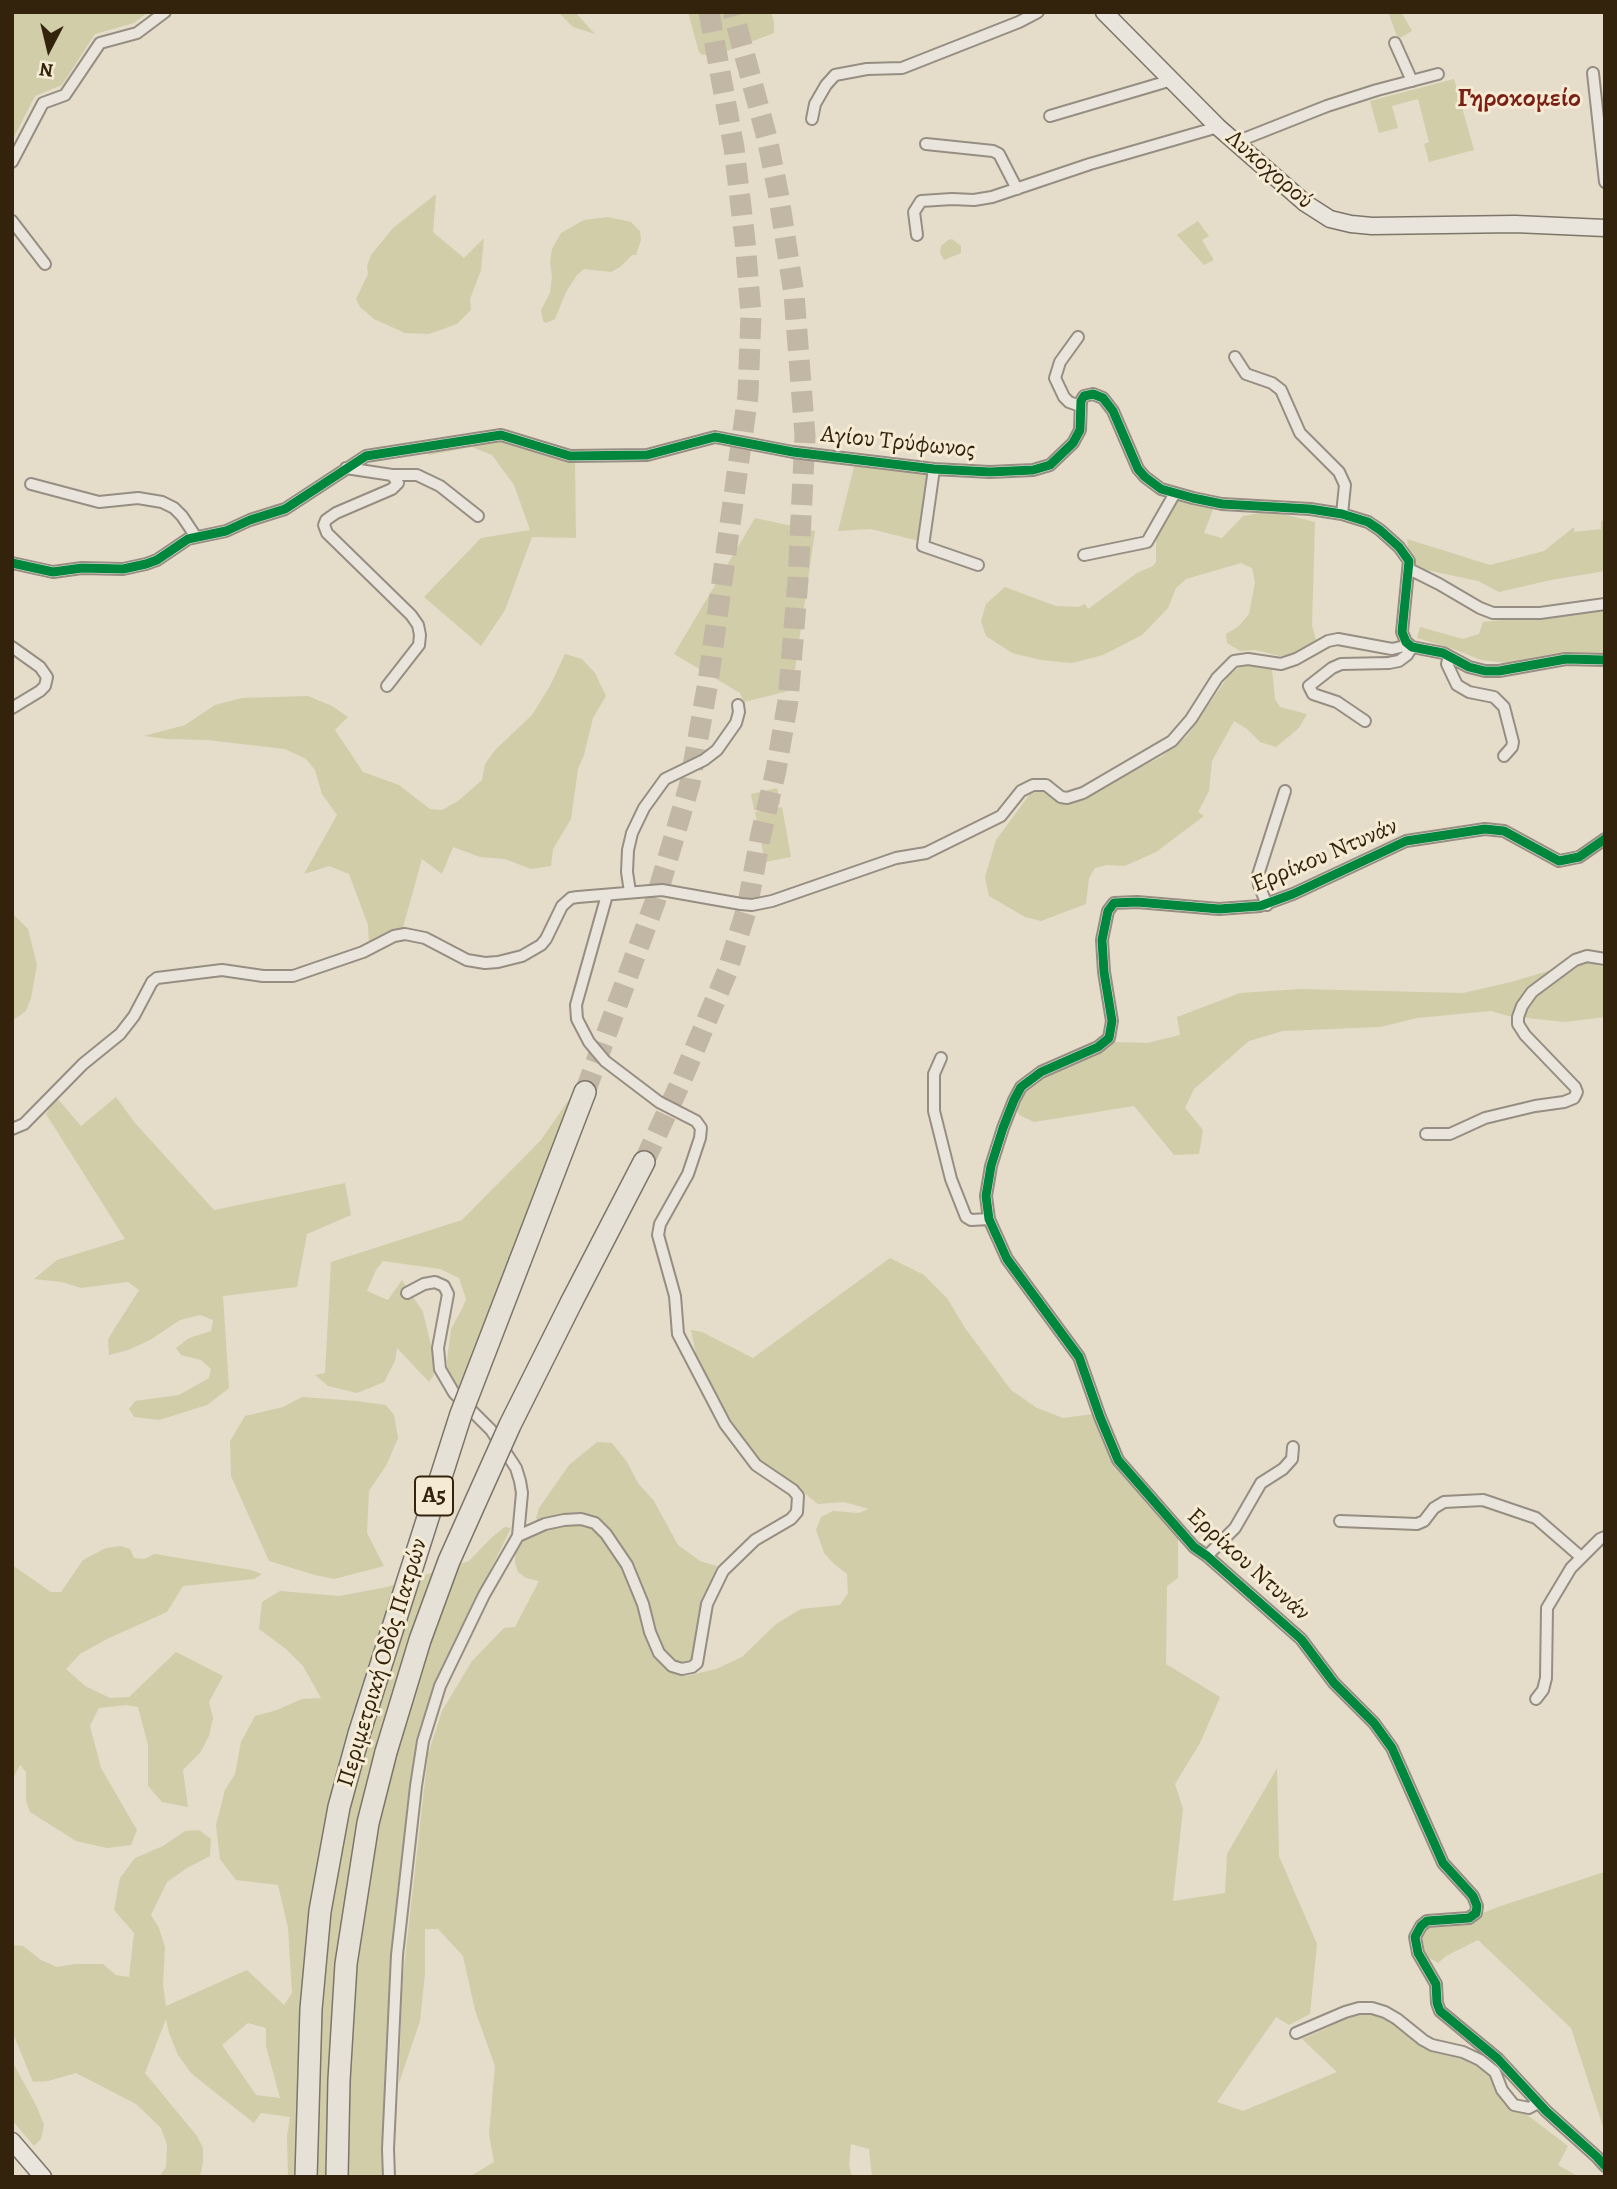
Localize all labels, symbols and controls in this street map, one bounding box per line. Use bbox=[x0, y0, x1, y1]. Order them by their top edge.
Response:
north arrow bbox=[14, 14, 84, 84]
text: N bbox=[38, 56, 55, 84]
district label: Γηροκομείο bbox=[1457, 84, 1581, 116]
street label: Λυκοχορού bbox=[1219, 124, 1319, 216]
street label: Αγίου Τρύφωνος bbox=[819, 421, 977, 465]
street label: Ερρίκου Ντυνάν bbox=[1248, 812, 1402, 900]
road number: Α5 bbox=[415, 1476, 453, 1516]
street label: Ερρίκου Ντυνάν bbox=[1181, 1502, 1315, 1628]
street label: Περιμετρική Οδός Πατρών bbox=[331, 1535, 435, 1791]

